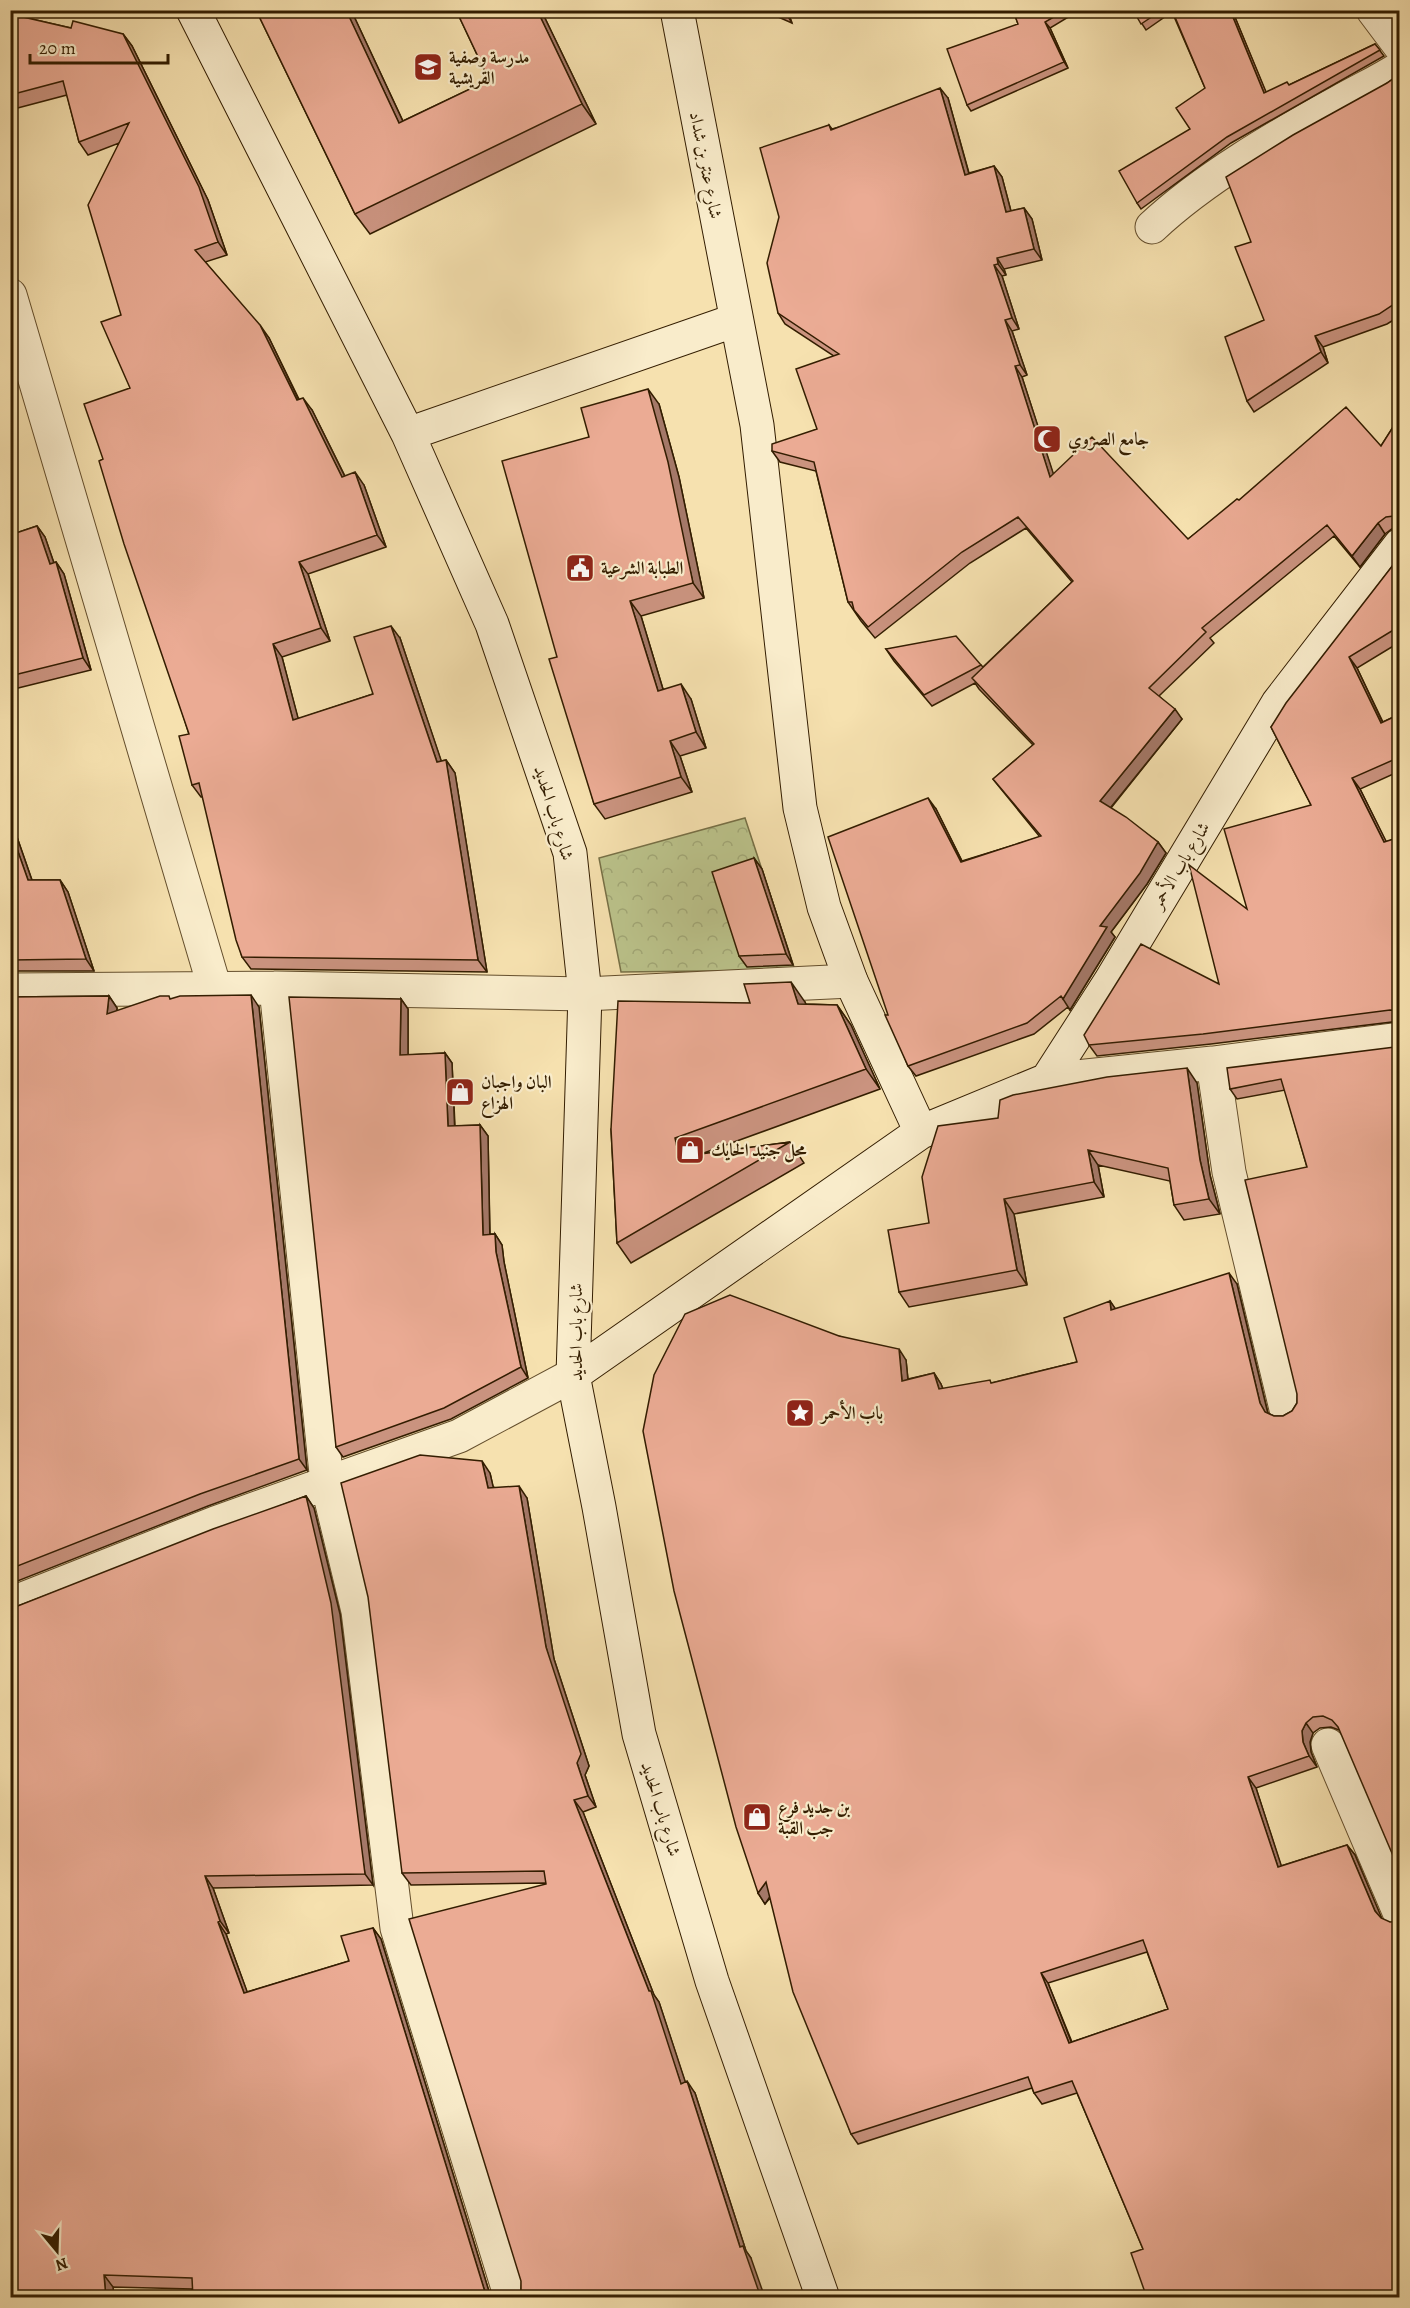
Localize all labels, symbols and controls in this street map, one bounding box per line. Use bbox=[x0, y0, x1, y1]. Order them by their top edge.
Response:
scale bar bbox=[30, 27, 168, 65]
text: 20 m bbox=[39, 36, 76, 60]
place label: مدرسة وصفية القريشية bbox=[449, 45, 530, 90]
school or university icon: مدرسة وصفية القريشية bbox=[412, 51, 444, 83]
street label: شارع عنتر بن شداد bbox=[681, 109, 728, 221]
mosque icon: جامع الصروي bbox=[1031, 423, 1063, 455]
place label: جامع الصروي bbox=[1068, 427, 1149, 456]
public building icon: الطبابة الشرعية bbox=[564, 552, 596, 584]
place label: الطبابة الشرعية bbox=[601, 556, 684, 580]
street label: شارع باب الحديد bbox=[525, 763, 580, 864]
street label: شارع باب الأحمر bbox=[1143, 817, 1218, 916]
place label: البان واجبان الهزاع bbox=[481, 1070, 552, 1118]
shop icon: البان واجبان الهزاع bbox=[444, 1076, 476, 1108]
shop icon: محل جنيد الحايك bbox=[674, 1134, 706, 1166]
place label: محل جنيد الحايك bbox=[711, 1138, 808, 1163]
street label: شارع باب الحديد bbox=[564, 1283, 591, 1381]
place icon: باب الأحمر bbox=[784, 1397, 816, 1429]
place label: باب الأحمر bbox=[819, 1399, 883, 1425]
street label: شارع باب الحديد bbox=[632, 1759, 687, 1860]
place label: بن جديد فرع جب القبة bbox=[778, 1795, 851, 1840]
shop icon: بن جديد فرع جب القبة bbox=[741, 1801, 773, 1833]
north arrow bbox=[27, 2221, 87, 2281]
text: N bbox=[52, 2252, 71, 2277]

